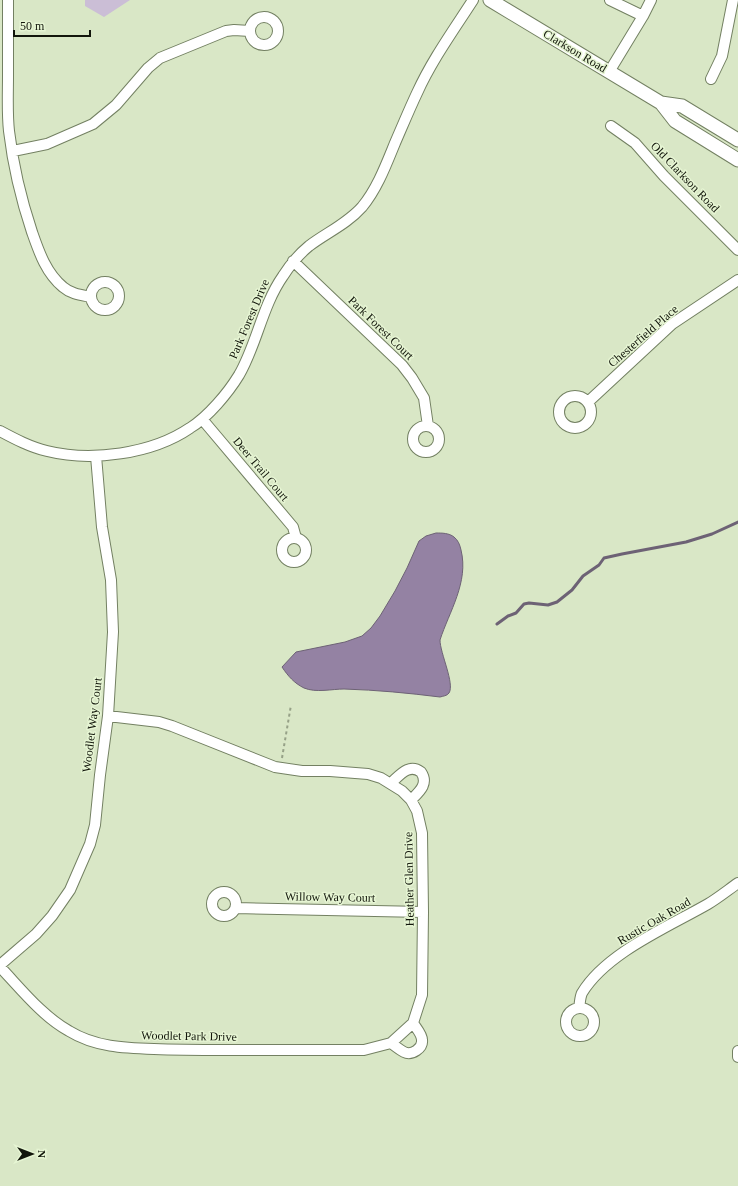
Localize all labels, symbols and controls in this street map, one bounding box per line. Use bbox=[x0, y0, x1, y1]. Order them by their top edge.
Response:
scale bar bbox=[14, 12, 90, 38]
text: 50 m bbox=[20, 19, 45, 33]
street label: Clarkson Road bbox=[541, 27, 609, 75]
street label: Old Clarkson Road bbox=[648, 139, 722, 215]
street label: Park Forest Drive bbox=[226, 277, 272, 361]
street label: Park Forest Court bbox=[345, 293, 417, 363]
street label: Chesterfield Place bbox=[605, 302, 681, 370]
street label: Deer Trail Court bbox=[230, 434, 292, 504]
street label: Woodlet Way Court bbox=[79, 676, 105, 773]
street label: Heather Glen Drive bbox=[401, 832, 417, 926]
street label: Willow Way Court bbox=[285, 889, 376, 905]
street label: Rustic Oak Road bbox=[615, 894, 693, 948]
street label: Woodlet Park Drive bbox=[141, 1028, 237, 1044]
north arrow bbox=[12, 1134, 52, 1174]
text: N bbox=[36, 1150, 48, 1158]

